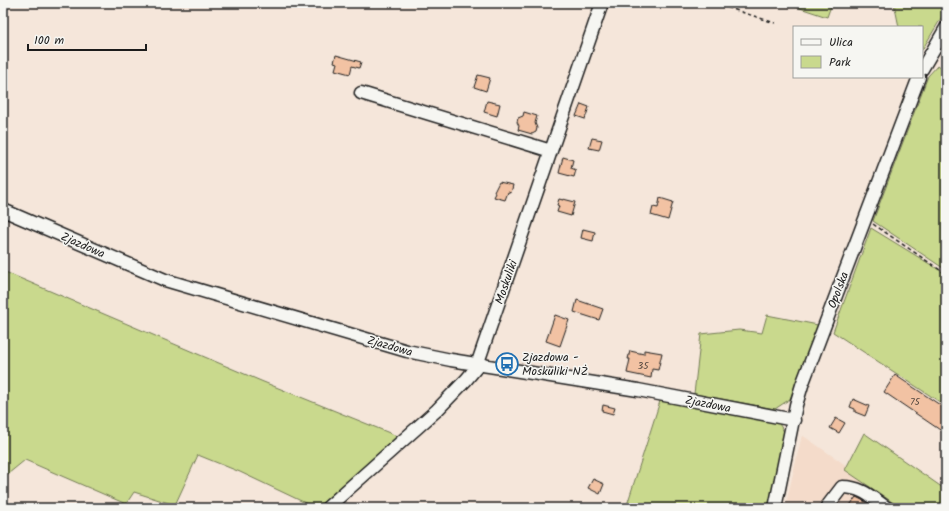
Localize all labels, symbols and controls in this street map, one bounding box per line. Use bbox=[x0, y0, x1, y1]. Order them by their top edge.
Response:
scale bar bbox=[28, 26, 146, 52]
legend bbox=[793, 26, 923, 78]
text: 100 m bbox=[34, 31, 65, 50]
text: Ulica bbox=[829, 33, 853, 52]
text: Park bbox=[829, 53, 851, 72]
street label: Zjazdowa bbox=[58, 227, 108, 264]
street label: Moskuliki bbox=[490, 256, 523, 307]
street label: Opolska bbox=[823, 269, 854, 311]
street label: Zjazdowa bbox=[365, 331, 415, 362]
place label: Zjazdowa - Moskuliki NŻ bbox=[522, 348, 588, 381]
bus stop icon: Zjazdowa - Moskuliki NŻ bbox=[494, 351, 520, 377]
house number: 35 bbox=[637, 358, 649, 374]
street label: Zjazdowa bbox=[683, 391, 733, 418]
house number: 75 bbox=[910, 394, 921, 410]

